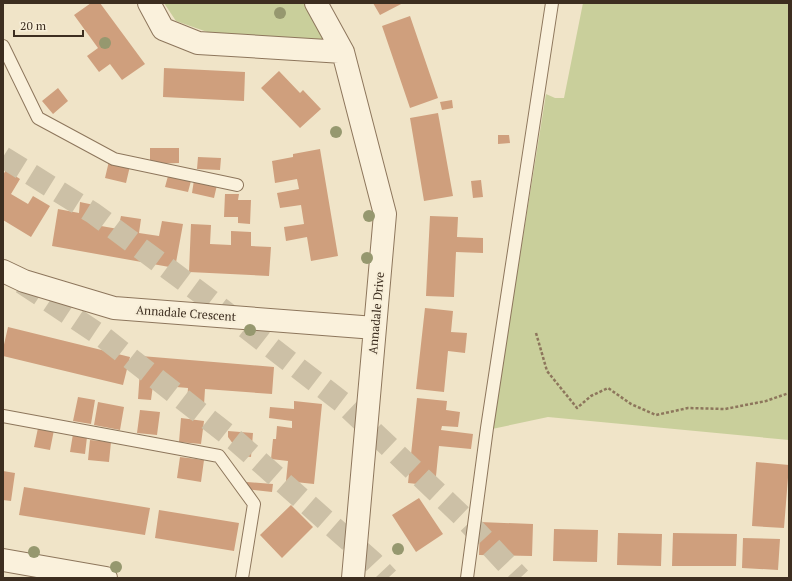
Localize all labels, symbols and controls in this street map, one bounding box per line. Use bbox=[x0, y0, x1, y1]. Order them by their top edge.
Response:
scale bar bbox=[14, 12, 83, 38]
text: 20 m bbox=[20, 18, 47, 33]
street label: Annadale Drive bbox=[365, 271, 387, 355]
street label: Annadale Crescent bbox=[135, 302, 237, 324]

